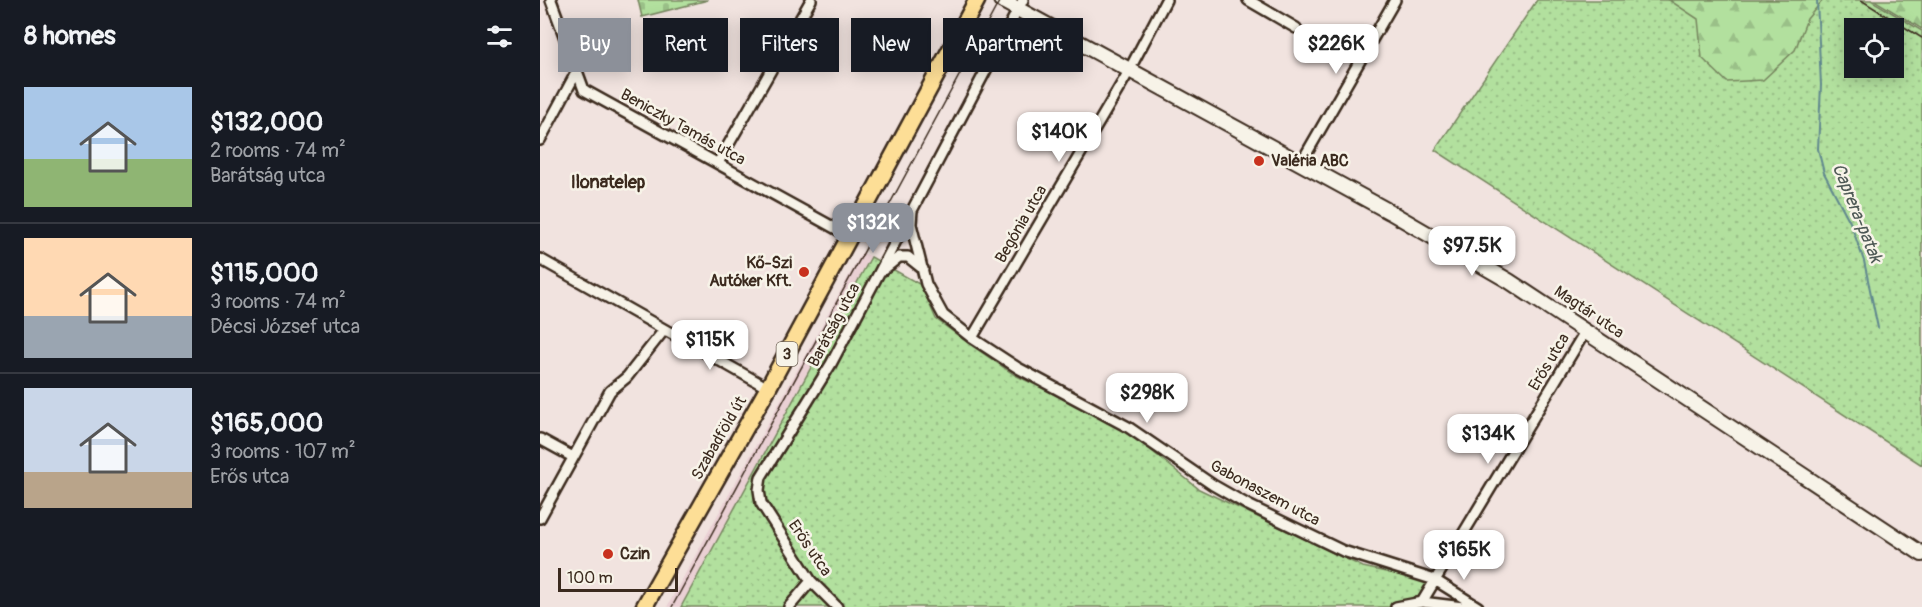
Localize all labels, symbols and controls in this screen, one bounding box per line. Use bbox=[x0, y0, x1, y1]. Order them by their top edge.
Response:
chip: Buy bbox=[558, 18, 631, 72]
chip: Rent bbox=[643, 18, 728, 72]
chip: Filters bbox=[740, 18, 839, 72]
chip: New bbox=[851, 18, 931, 72]
chip: Apartment bbox=[943, 18, 1083, 72]
map controls bbox=[1844, 18, 1904, 78]
button: locate bbox=[1844, 18, 1904, 78]
text: 8 homes bbox=[24, 20, 116, 52]
icon: filters bbox=[483, 20, 516, 53]
pin: $226K bbox=[1294, 24, 1378, 75]
text: $226K bbox=[1308, 31, 1364, 56]
street label: Beniczky Tamás utca bbox=[617, 84, 749, 170]
text: $132,000 bbox=[210, 106, 323, 138]
icon: home bbox=[72, 111, 144, 183]
pin: $140K bbox=[1017, 112, 1101, 163]
text: $140K bbox=[1031, 119, 1087, 144]
text: 2 rooms · 74 m² bbox=[210, 138, 346, 163]
place label: Valéria ABC bbox=[1271, 151, 1349, 171]
marker: Valéria ABC bbox=[1252, 154, 1266, 168]
water label: Caprera-patak bbox=[1827, 160, 1888, 267]
text: Barátság utca bbox=[210, 163, 325, 188]
district label: Ilonatelep bbox=[571, 171, 646, 194]
street label: Begónia utca bbox=[991, 181, 1051, 267]
pin: $132K bbox=[831, 203, 915, 254]
text: $132K bbox=[846, 210, 900, 235]
pin: $97.5K bbox=[1423, 226, 1521, 277]
text: $97.5K bbox=[1443, 233, 1502, 258]
place label: Kő-Szi Autóker Kft. bbox=[709, 253, 792, 291]
text: $115,000 bbox=[210, 257, 318, 289]
icon: home bbox=[72, 262, 144, 334]
marker: Kő-Szi Autóker Kft. bbox=[797, 265, 811, 279]
street label: Barátság utca bbox=[803, 280, 865, 370]
street label: Magtár utca bbox=[1550, 281, 1628, 343]
text: 3 rooms · 74 m² bbox=[210, 289, 346, 314]
text: Décsi József utca bbox=[210, 314, 360, 339]
pin: $115K bbox=[668, 320, 752, 371]
text: $115K bbox=[685, 327, 735, 352]
street label: Erős utca bbox=[1524, 330, 1574, 394]
road number: 3 bbox=[776, 342, 798, 366]
pin: $298K bbox=[1105, 373, 1189, 424]
text: $298K bbox=[1120, 380, 1174, 405]
street label: Szabadföld út bbox=[687, 392, 751, 483]
text: $165,000 bbox=[210, 407, 323, 439]
icon: home bbox=[72, 412, 144, 484]
pin: $134K bbox=[1446, 414, 1530, 465]
text: $134K bbox=[1461, 421, 1515, 446]
text: 3 rooms · 107 m² bbox=[210, 439, 356, 464]
street label: Gabonaszem utca bbox=[1207, 456, 1323, 530]
text: Erős utca bbox=[210, 464, 289, 489]
street label: Erős utca bbox=[784, 516, 836, 580]
pin: $165K bbox=[1422, 530, 1506, 581]
text: $165K bbox=[1437, 537, 1491, 562]
place label: Czin bbox=[620, 544, 650, 564]
marker: Czin bbox=[601, 547, 615, 561]
scale bar bbox=[558, 565, 678, 592]
text: 100 m bbox=[567, 568, 613, 588]

